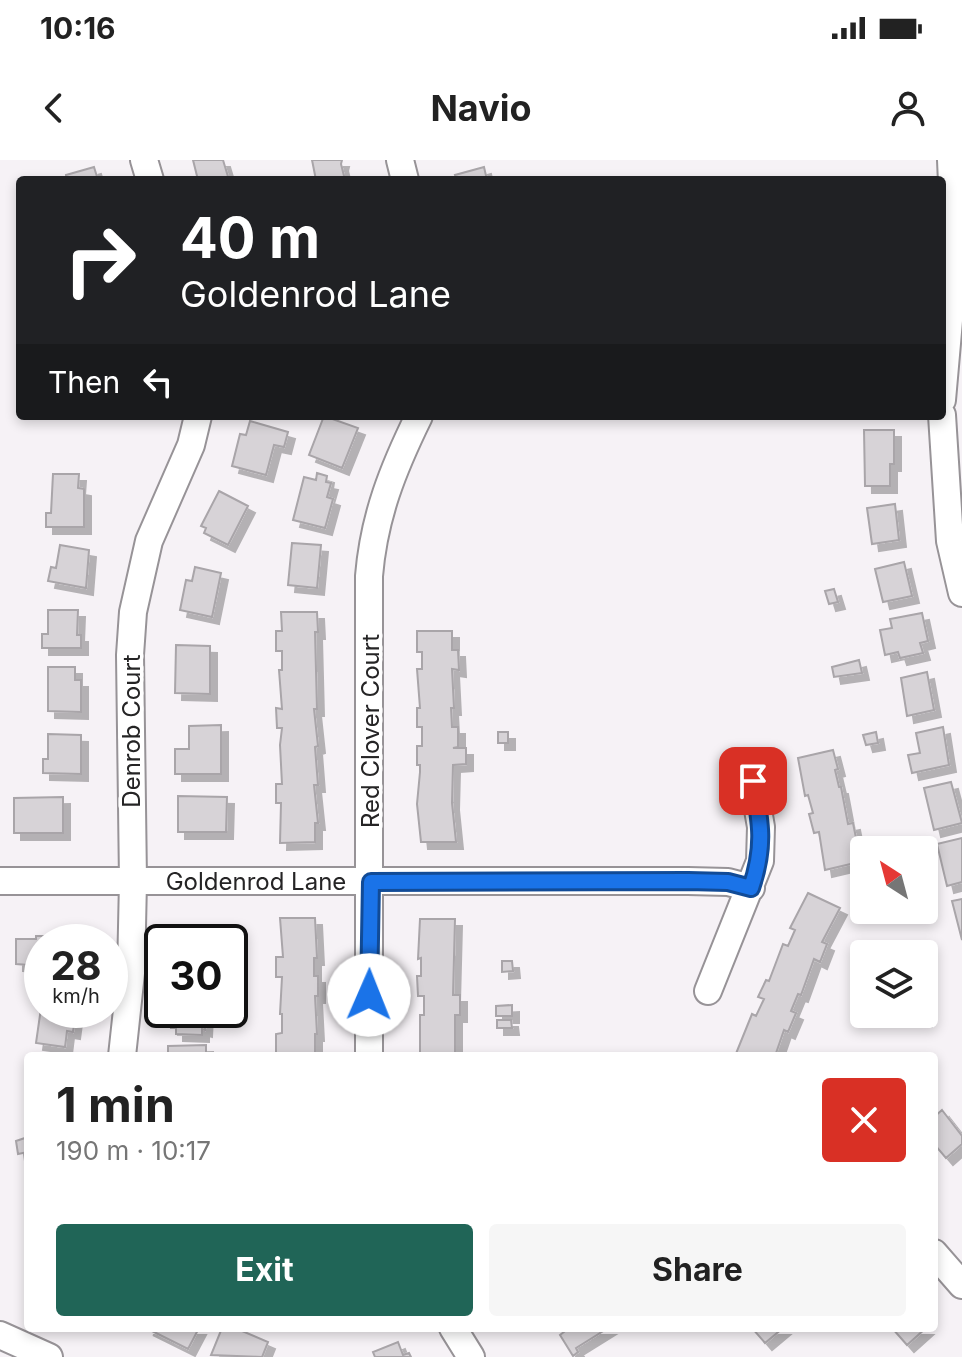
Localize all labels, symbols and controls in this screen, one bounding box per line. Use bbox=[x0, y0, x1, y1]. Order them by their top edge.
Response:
text: 10:16 bbox=[40, 10, 116, 46]
icon: back bbox=[32, 86, 76, 130]
text: Navio bbox=[430, 86, 532, 130]
icon: person bbox=[886, 86, 930, 130]
text: 40 m bbox=[180, 204, 320, 272]
icon: right bbox=[48, 208, 152, 312]
text: Goldenrod Lane bbox=[180, 272, 451, 316]
icon: left bbox=[136, 360, 180, 404]
text: Then bbox=[48, 364, 120, 400]
street label: Red Clover Court bbox=[356, 634, 385, 828]
street label: Denrob Court bbox=[117, 654, 146, 808]
pin bbox=[719, 747, 787, 815]
icon: arrive bbox=[731, 759, 775, 803]
north arrow bbox=[850, 836, 938, 924]
map controls bbox=[850, 836, 938, 1028]
street label: Goldenrod Lane bbox=[166, 867, 346, 896]
speed limit sign: 30 bbox=[144, 924, 248, 1028]
button: layers bbox=[850, 940, 938, 1028]
text: 28 bbox=[50, 941, 102, 990]
position arrow bbox=[327, 953, 411, 1037]
text: km/h bbox=[52, 984, 100, 1008]
text: 1 min bbox=[56, 1075, 175, 1134]
button: close bbox=[822, 1078, 906, 1162]
text: 190 m · 10:17 bbox=[56, 1135, 211, 1166]
button: Exit bbox=[56, 1224, 473, 1316]
button: Share bbox=[489, 1224, 906, 1316]

